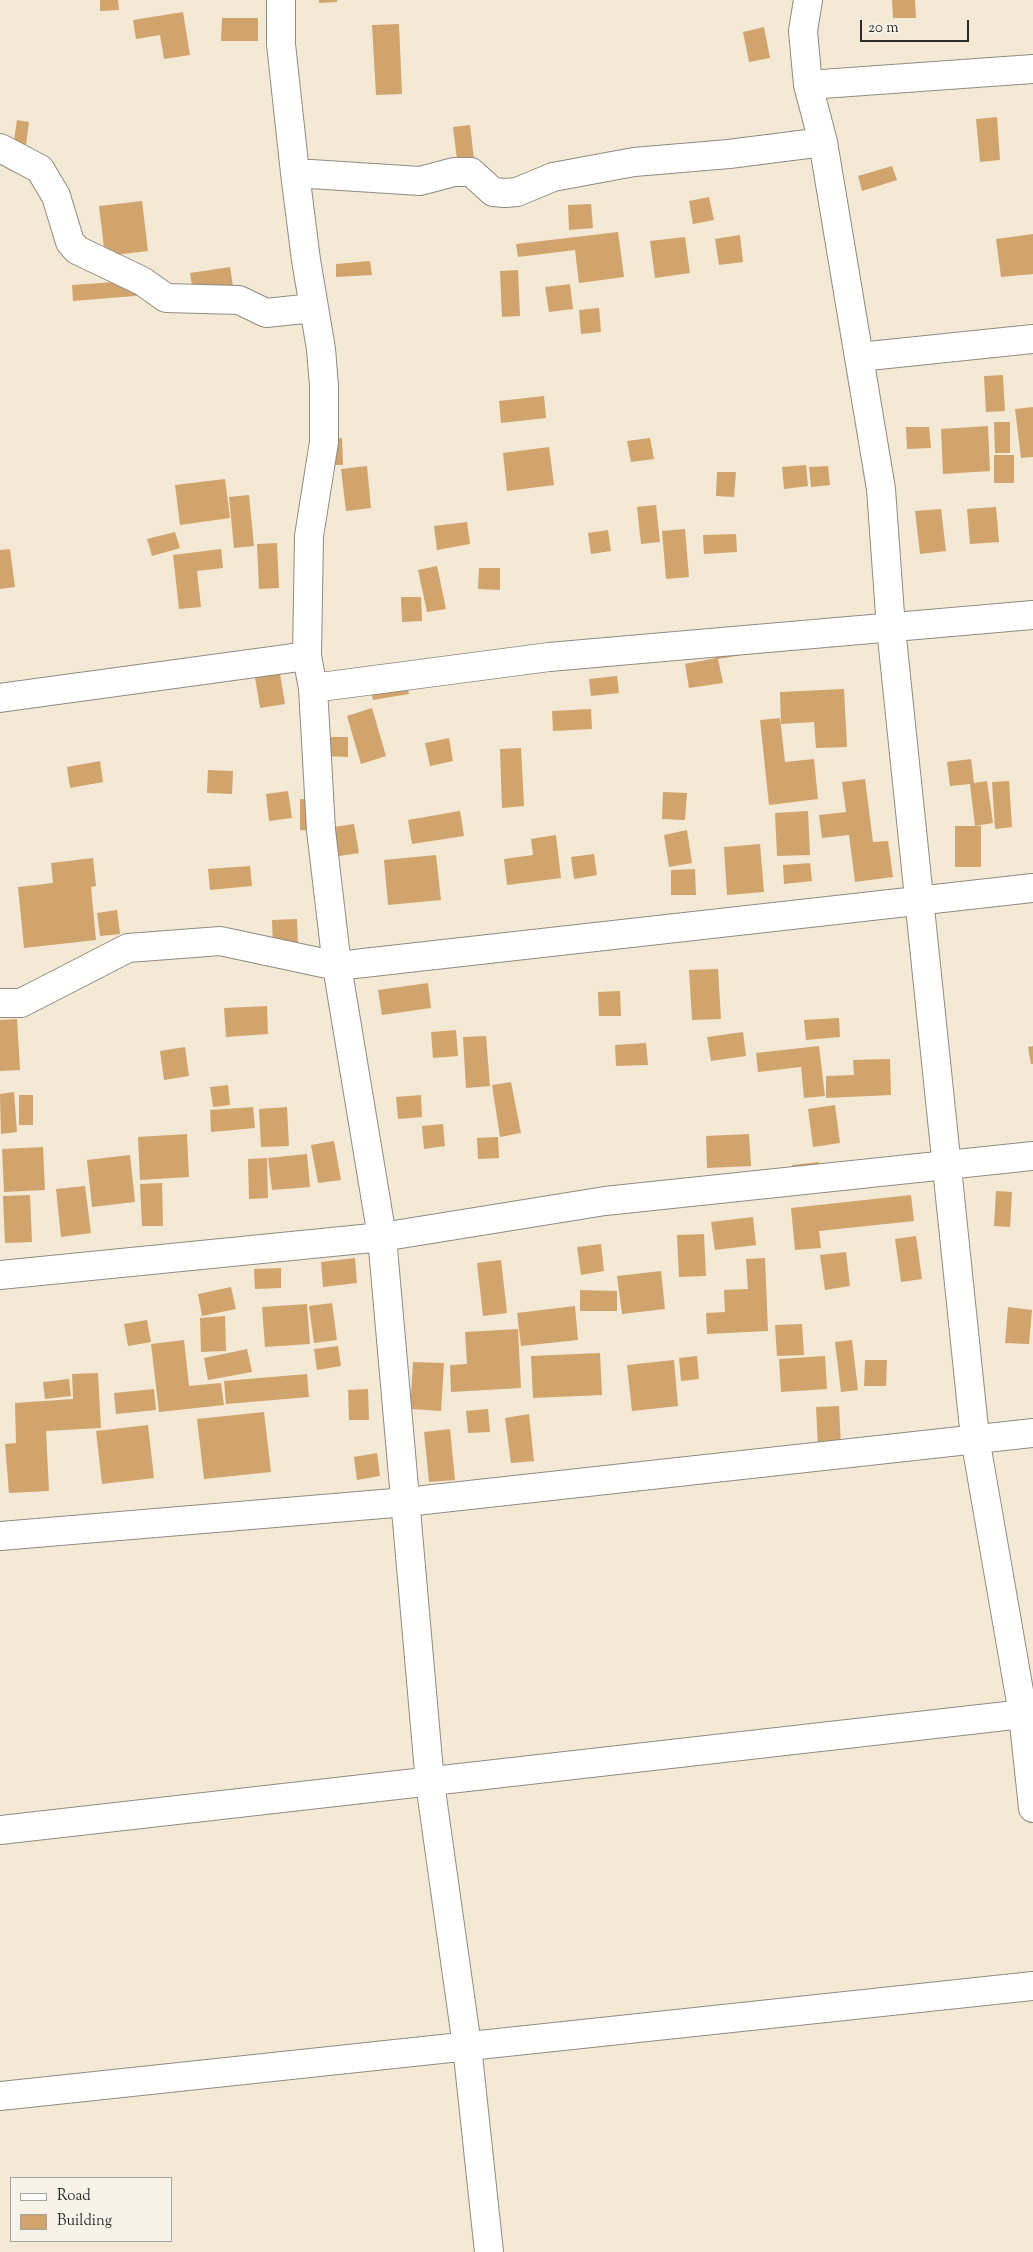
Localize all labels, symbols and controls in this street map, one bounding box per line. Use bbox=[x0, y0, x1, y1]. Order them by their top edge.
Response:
scale bar bbox=[863, 10, 972, 42]
text: 20 m bbox=[868, 18, 899, 39]
legend bbox=[10, 2177, 172, 2242]
text: Road bbox=[57, 2186, 91, 2207]
text: Building bbox=[57, 2211, 112, 2232]

